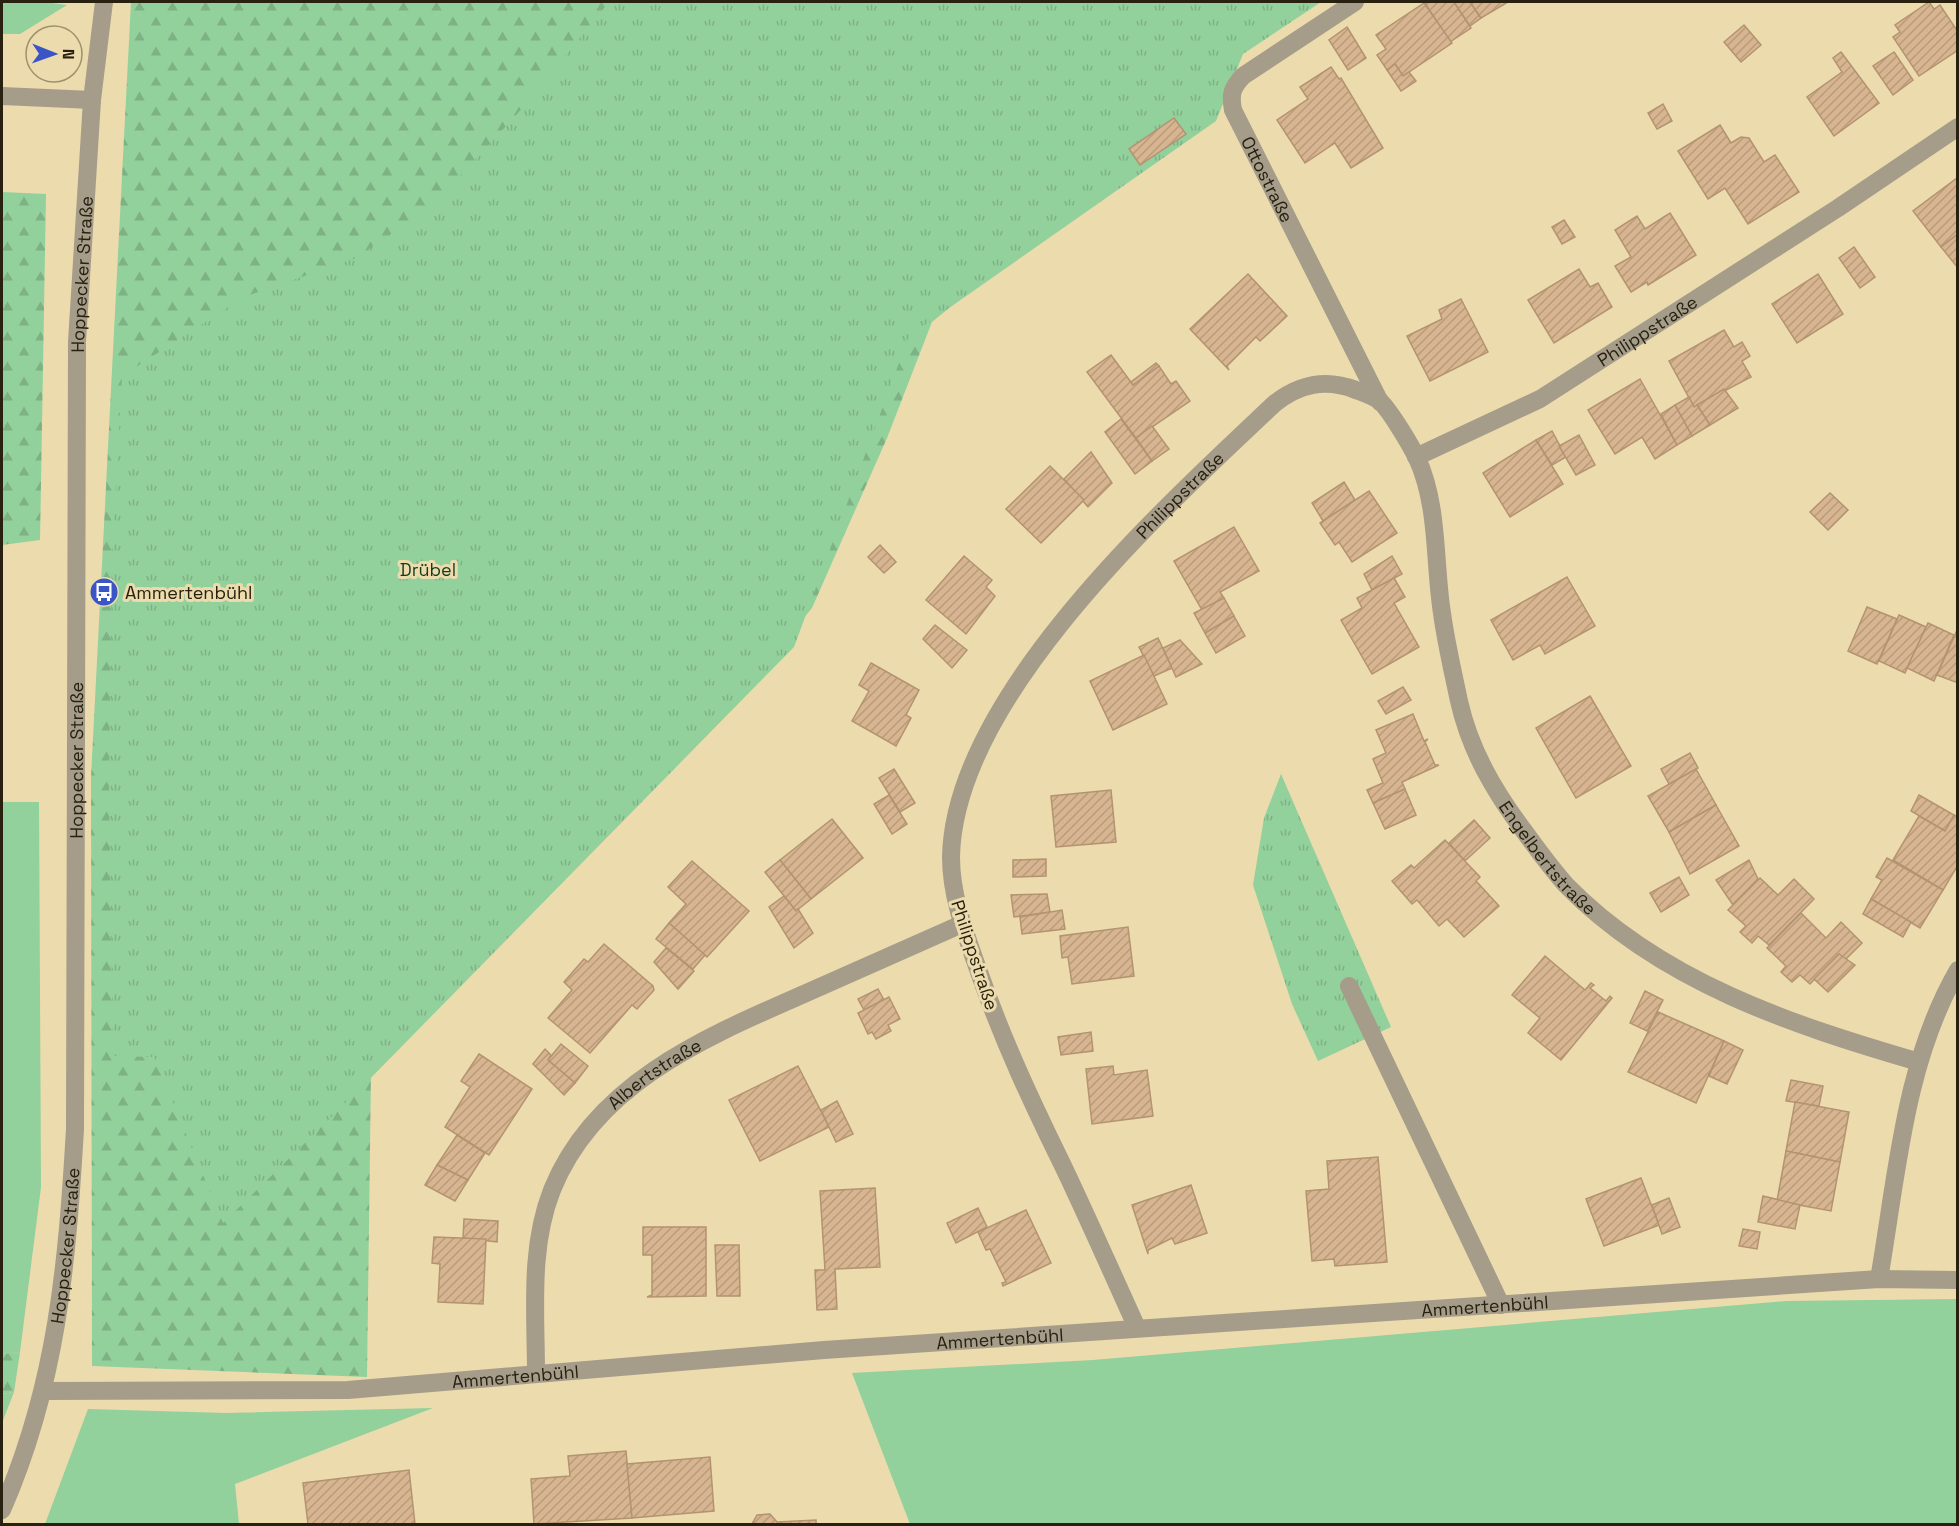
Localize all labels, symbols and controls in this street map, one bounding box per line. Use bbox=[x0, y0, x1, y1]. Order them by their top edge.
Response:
north arrow bbox=[24, 24, 84, 84]
text: N bbox=[58, 49, 79, 60]
street label: Ottostraße bbox=[1236, 132, 1299, 226]
street label: Hoppecker Straße bbox=[65, 195, 98, 353]
street label: Philippstraße bbox=[1593, 290, 1702, 371]
street label: Philippstraße bbox=[1131, 446, 1228, 543]
park label: Drübel bbox=[400, 558, 456, 581]
bus stop icon: Ammertenbühl bbox=[88, 576, 120, 608]
place label: Ammertenbühl bbox=[125, 581, 252, 604]
street label: Hoppecker Straße bbox=[64, 682, 88, 839]
street label: Engelbertstraße bbox=[1494, 796, 1601, 920]
street label: Philippstraße bbox=[946, 897, 1004, 1013]
street label: Albertstraße bbox=[602, 1033, 705, 1114]
street label: Hoppecker Straße bbox=[45, 1167, 84, 1326]
street label: Ammertenbühl bbox=[1420, 1290, 1549, 1321]
street label: Ammertenbühl bbox=[936, 1322, 1064, 1354]
street label: Ammertenbühl bbox=[451, 1359, 580, 1393]

